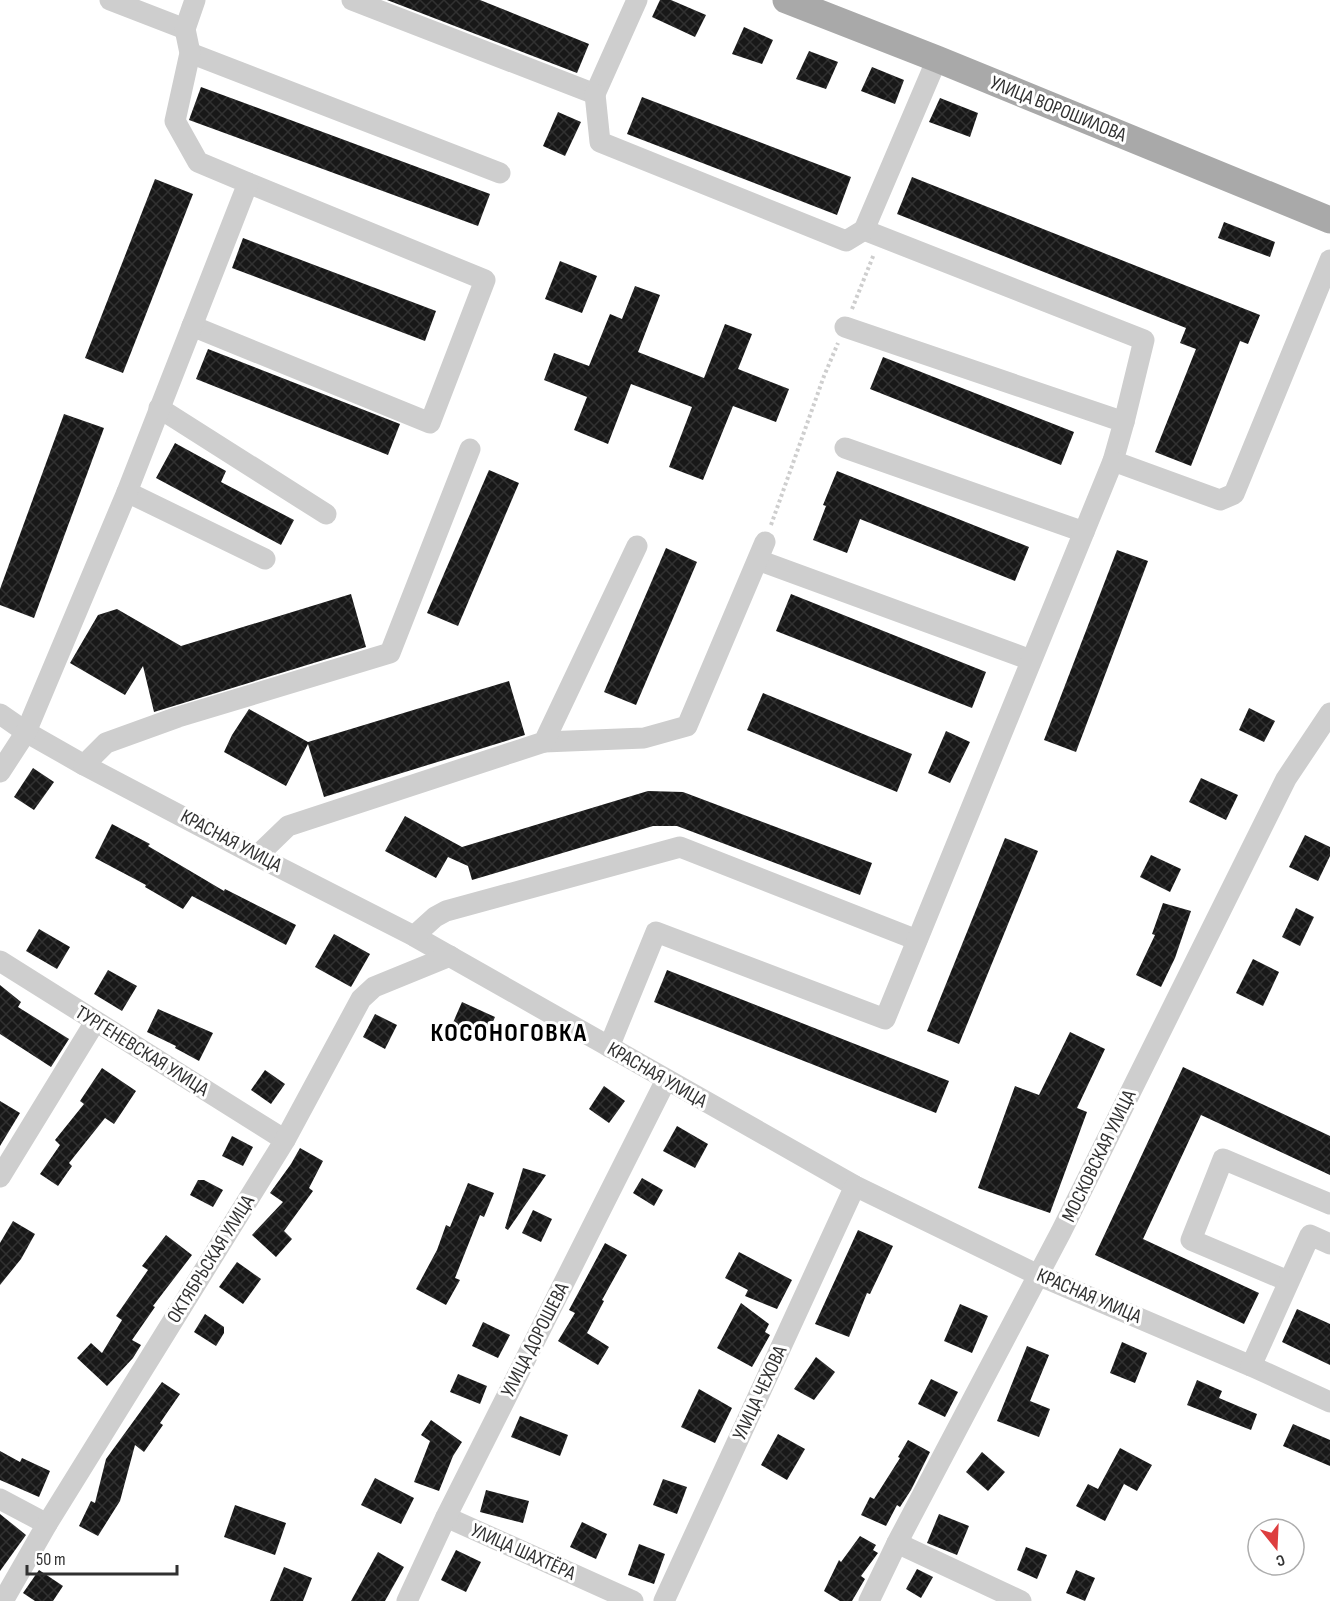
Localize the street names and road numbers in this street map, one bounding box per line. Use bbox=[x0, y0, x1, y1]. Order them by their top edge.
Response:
street label: УЛИЦА ВОРОШИЛОВА bbox=[986, 71, 1130, 147]
street label: КРАСНАЯ УЛИЦА bbox=[176, 804, 286, 878]
street label: ТУРГЕНЕВСКАЯ УЛИЦА bbox=[71, 1000, 213, 1102]
street label: КРАСНАЯ УЛИЦА bbox=[603, 1037, 711, 1113]
street label: МОСКОВСКАЯ УЛИЦА bbox=[1057, 1086, 1141, 1226]
street label: ОКТЯБРЬСКАЯ УЛИЦА bbox=[162, 1190, 260, 1327]
street label: КРАСНАЯ УЛИЦА bbox=[1033, 1263, 1145, 1329]
street label: УЛИЦА ДОРОШЕВА bbox=[496, 1278, 574, 1401]
street label: УЛИЦА ЧЕХОВА bbox=[728, 1341, 793, 1444]
street label: УЛИЦА ШАХТЁРА bbox=[467, 1518, 579, 1586]

